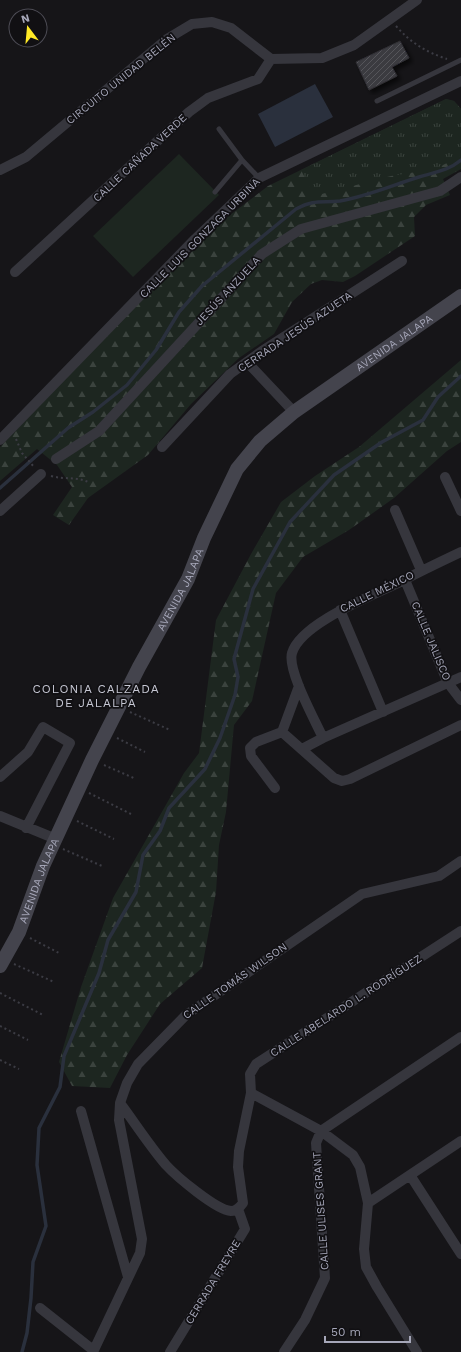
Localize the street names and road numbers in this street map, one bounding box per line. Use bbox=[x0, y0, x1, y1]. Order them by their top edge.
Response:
street label: CIRCUITO UNIDAD BELÉN bbox=[63, 30, 178, 127]
street label: CALLE CAÑADA VERDE bbox=[91, 111, 189, 205]
street label: CALLE LUIS GONZAGA URBINA bbox=[137, 175, 263, 301]
street label: JESÚS ANZUELA bbox=[192, 253, 263, 328]
street label: CERRADA JESÚS AZUETA bbox=[235, 288, 355, 375]
street label: AVENIDA JALAPA bbox=[353, 311, 435, 374]
street label: AVENIDA JALAPA bbox=[154, 546, 206, 633]
street label: CALLE MÉXICO bbox=[337, 568, 416, 616]
street label: CALLE JALISCO bbox=[409, 600, 453, 682]
street label: AVENIDA JALAPA bbox=[16, 836, 62, 925]
street label: CALLE TOMÁS WILSON bbox=[180, 939, 289, 1022]
street label: CALLE ABELARDO L. RODRÍGUEZ bbox=[267, 951, 424, 1060]
street label: CALLE ULISES GRANT bbox=[310, 1151, 332, 1271]
street label: CERRADA FREYRE bbox=[183, 1237, 243, 1327]

